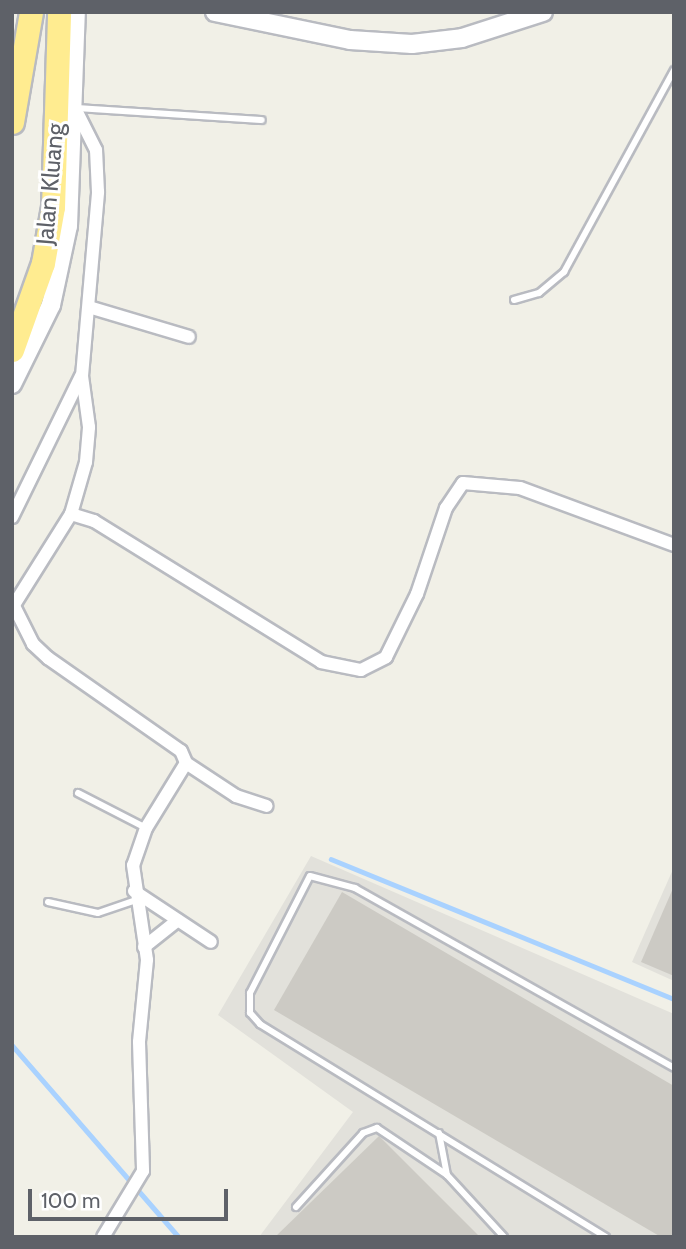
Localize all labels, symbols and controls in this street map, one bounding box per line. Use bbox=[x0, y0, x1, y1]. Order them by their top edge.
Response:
street label: Jalan Kluang bbox=[30, 122, 70, 246]
scale bar bbox=[32, 1176, 231, 1220]
text: 100 m bbox=[41, 1188, 100, 1213]

